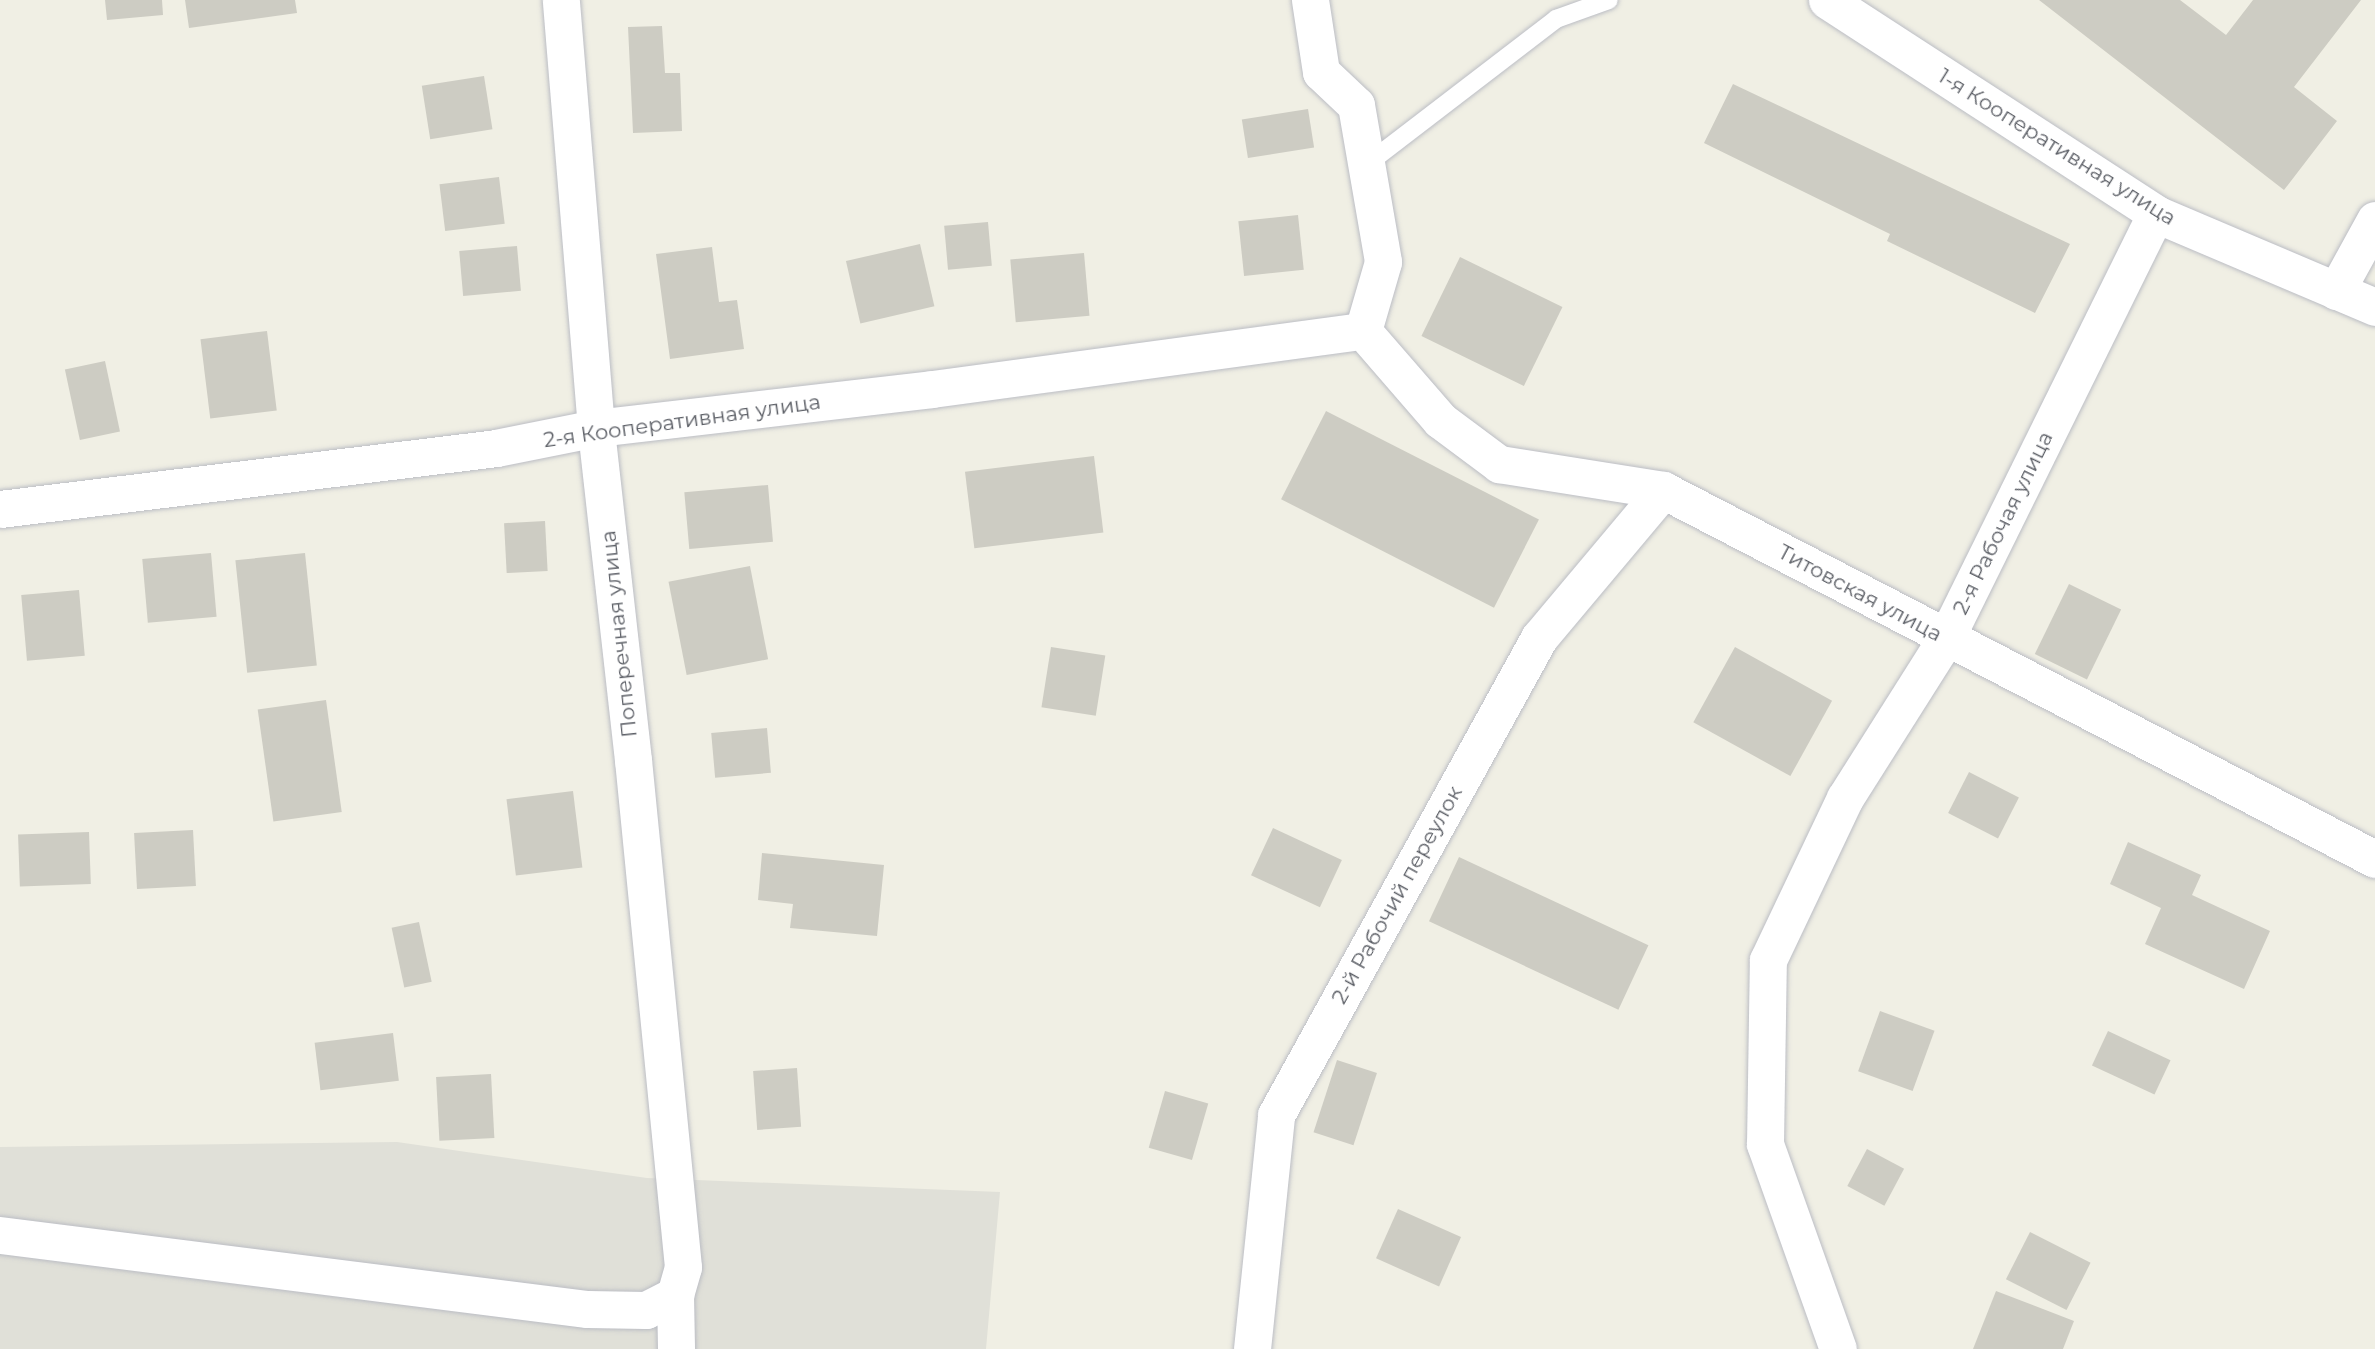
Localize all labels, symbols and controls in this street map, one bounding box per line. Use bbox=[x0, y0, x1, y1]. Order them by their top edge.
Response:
street label: 1-я Кооперативная улица bbox=[1934, 63, 2180, 231]
street label: 2-я Кооперативная улица bbox=[542, 389, 822, 453]
street label: 2-я Рабочая улица bbox=[1948, 428, 2058, 618]
street label: Поперечная улица bbox=[596, 529, 642, 739]
street label: Титовская улица bbox=[1774, 539, 1946, 647]
street label: 2-й Рабочий переулок bbox=[1327, 782, 1467, 1008]

